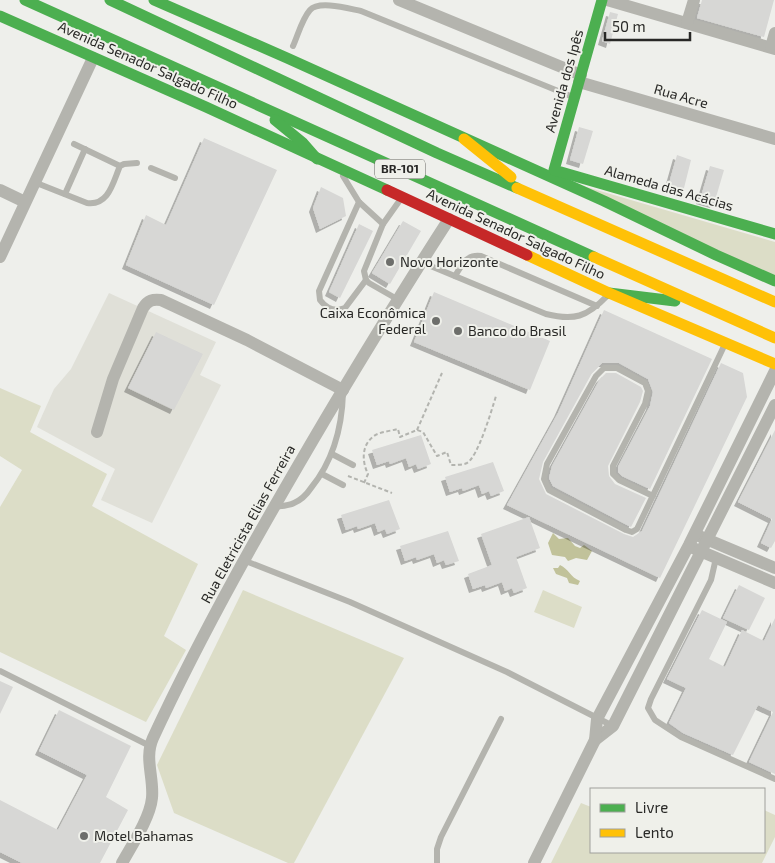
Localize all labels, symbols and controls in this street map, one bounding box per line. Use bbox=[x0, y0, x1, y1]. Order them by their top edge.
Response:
scale bar bbox=[605, 10, 690, 42]
street label: Avenida Senador Salgado Filho bbox=[56, 17, 241, 112]
text: 50 m bbox=[612, 17, 646, 35]
street label: Avenida dos Ipês bbox=[541, 27, 586, 134]
street label: Rua Acre bbox=[652, 80, 710, 111]
road number: BR-101 bbox=[375, 160, 425, 178]
street label: Alameda das Acácias bbox=[603, 161, 735, 214]
street label: Avenida Senador Salgado Filho bbox=[424, 185, 608, 282]
place label: Novo Horizonte bbox=[400, 253, 499, 270]
marker: Novo Horizonte bbox=[384, 256, 396, 268]
place label: Caixa Econômica Federal bbox=[320, 304, 427, 337]
marker: Caixa Econômica Federal bbox=[430, 315, 442, 327]
place label: Banco do Brasil bbox=[468, 322, 567, 339]
marker: Banco do Brasil bbox=[452, 325, 464, 337]
street label: Rua Eletricista Elias Ferreira bbox=[197, 442, 298, 606]
legend bbox=[590, 788, 765, 853]
text: Livre bbox=[635, 798, 668, 816]
text: Lento bbox=[635, 823, 674, 841]
place label: Motel Bahamas bbox=[94, 827, 193, 844]
marker: Motel Bahamas bbox=[78, 830, 90, 842]

